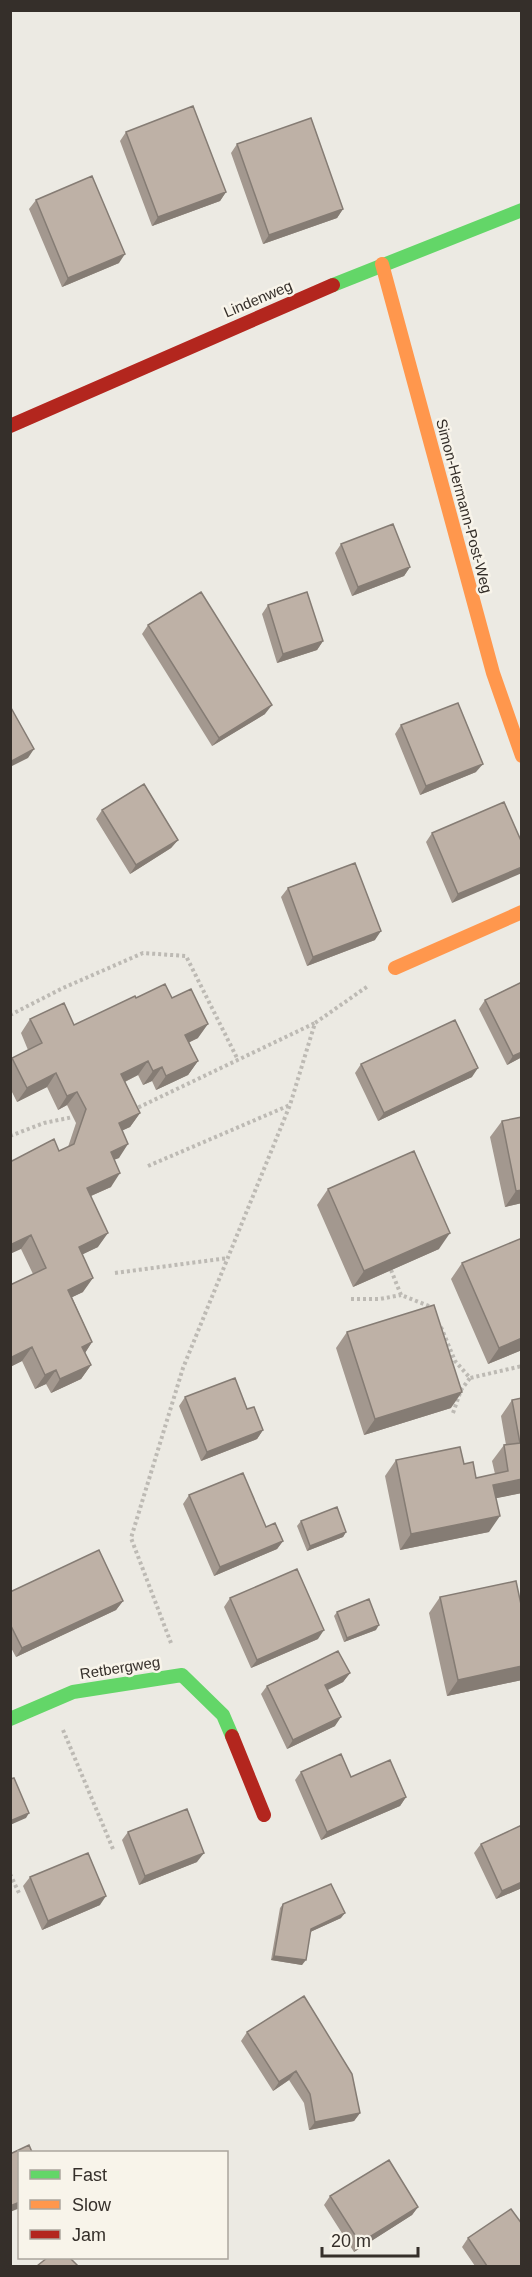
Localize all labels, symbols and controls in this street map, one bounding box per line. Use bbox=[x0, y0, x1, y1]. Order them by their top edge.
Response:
street label: Lindenweg bbox=[221, 277, 295, 321]
street label: Simon-Hermann-Post-Weg bbox=[433, 417, 496, 595]
street label: Retbergweg bbox=[79, 1653, 161, 1682]
legend bbox=[18, 2151, 228, 2259]
text: Fast bbox=[72, 2165, 107, 2185]
text: Slow bbox=[72, 2195, 112, 2215]
scale bar bbox=[322, 2220, 418, 2258]
text: Jam bbox=[72, 2225, 106, 2245]
text: 20 m bbox=[331, 2231, 371, 2251]

